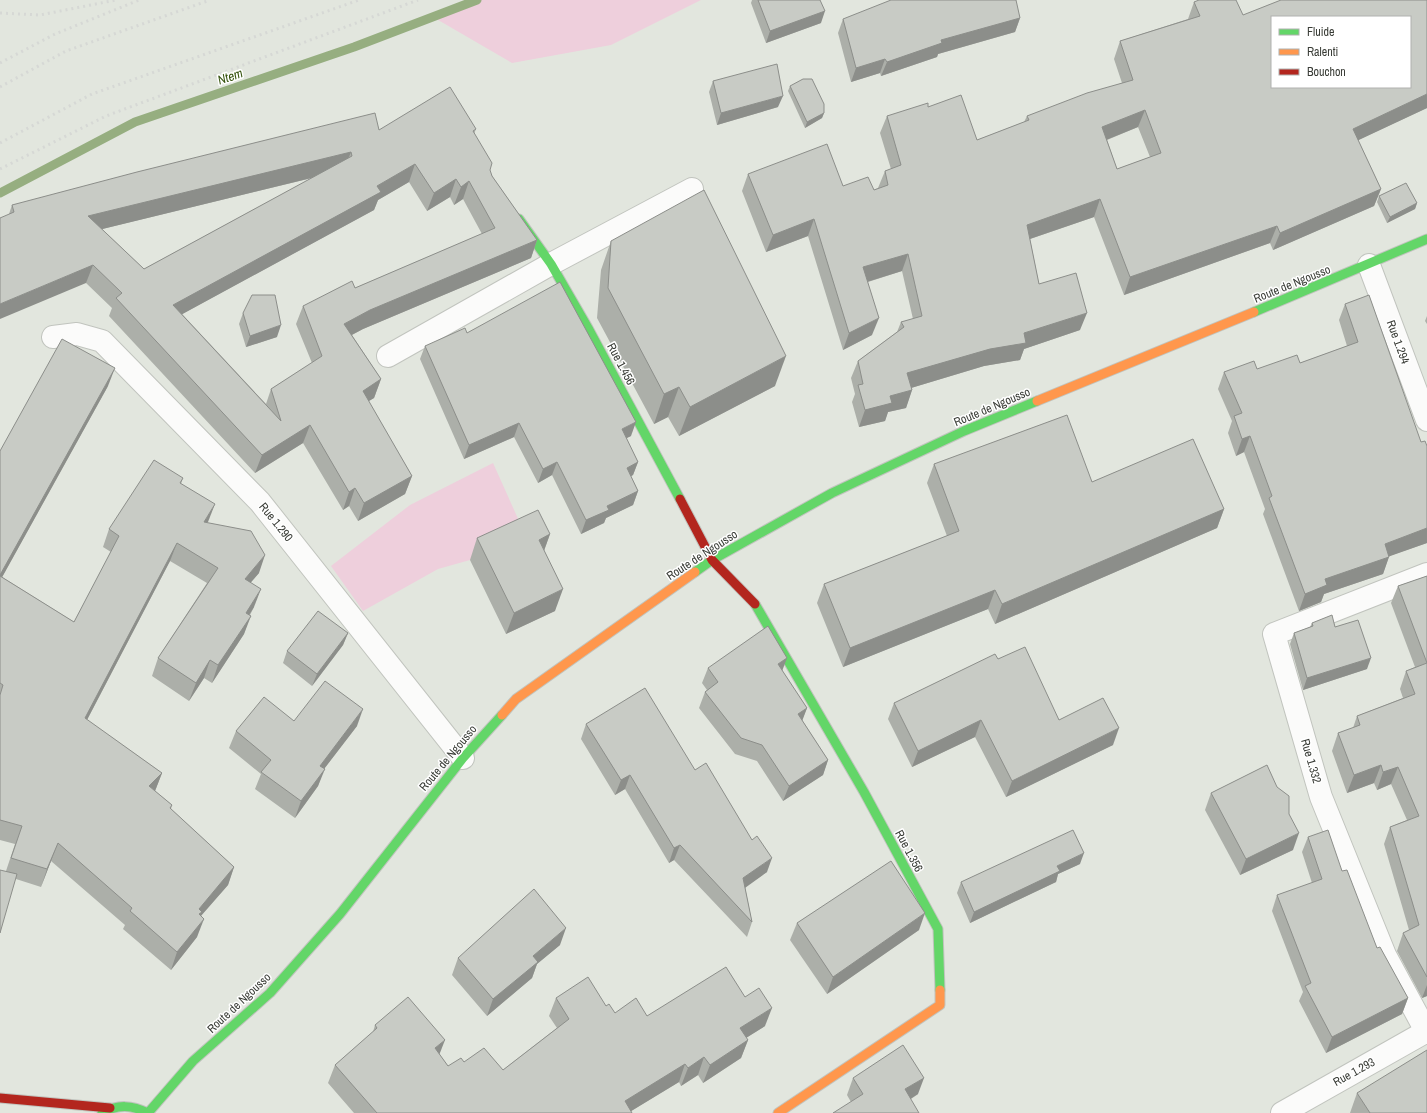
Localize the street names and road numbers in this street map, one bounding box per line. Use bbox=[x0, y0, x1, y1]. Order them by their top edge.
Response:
street label: Route de Ngousso bbox=[1251, 261, 1333, 307]
street label: Rue 1.294 bbox=[1383, 318, 1413, 367]
street label: Rue 1.456 bbox=[603, 340, 639, 388]
street label: Route de Ngousso bbox=[951, 384, 1033, 430]
street label: Rue 1.290 bbox=[255, 499, 297, 545]
street label: Route de Ngousso bbox=[663, 526, 741, 584]
street label: Route de Ngousso bbox=[416, 722, 480, 794]
street label: Rue 1.332 bbox=[1297, 737, 1325, 785]
street label: Rue 1.356 bbox=[891, 827, 927, 875]
street label: Route de Ngousso bbox=[204, 969, 274, 1037]
street label: Rue 1.293 bbox=[1330, 1054, 1378, 1090]

